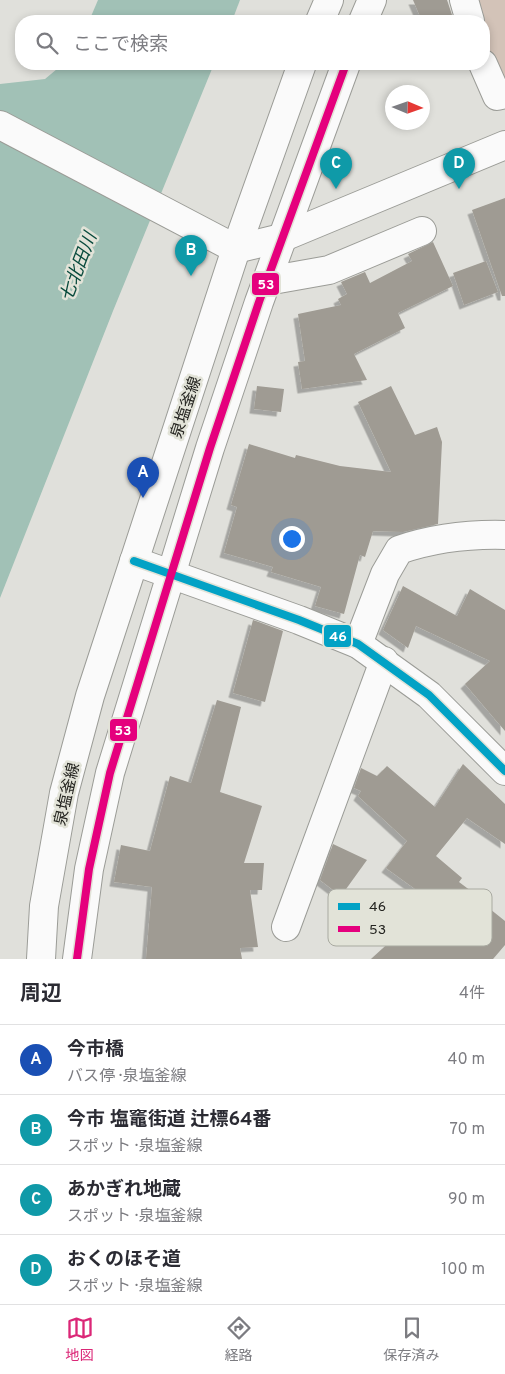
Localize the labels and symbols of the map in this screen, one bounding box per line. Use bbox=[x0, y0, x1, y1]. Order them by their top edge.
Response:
north arrow bbox=[385, 85, 430, 130]
pin: C bbox=[320, 148, 352, 189]
pin: D bbox=[443, 148, 475, 189]
water label: 七北田川 bbox=[56, 228, 104, 305]
pin: B bbox=[175, 235, 207, 276]
line badge: 53 bbox=[251, 272, 280, 296]
text: 53 bbox=[258, 277, 274, 294]
street label: 泉塩釜線 bbox=[168, 374, 206, 441]
pin: A bbox=[127, 457, 159, 498]
your location bbox=[279, 526, 305, 552]
line badge: 46 bbox=[323, 624, 352, 648]
text: 46 bbox=[329, 629, 347, 646]
line badge: 53 bbox=[109, 718, 138, 742]
text: 53 bbox=[115, 723, 131, 740]
street label: 泉塩釜線 bbox=[51, 761, 85, 828]
legend bbox=[328, 889, 492, 946]
text: 46 bbox=[369, 899, 386, 916]
text: 53 bbox=[369, 922, 386, 939]

